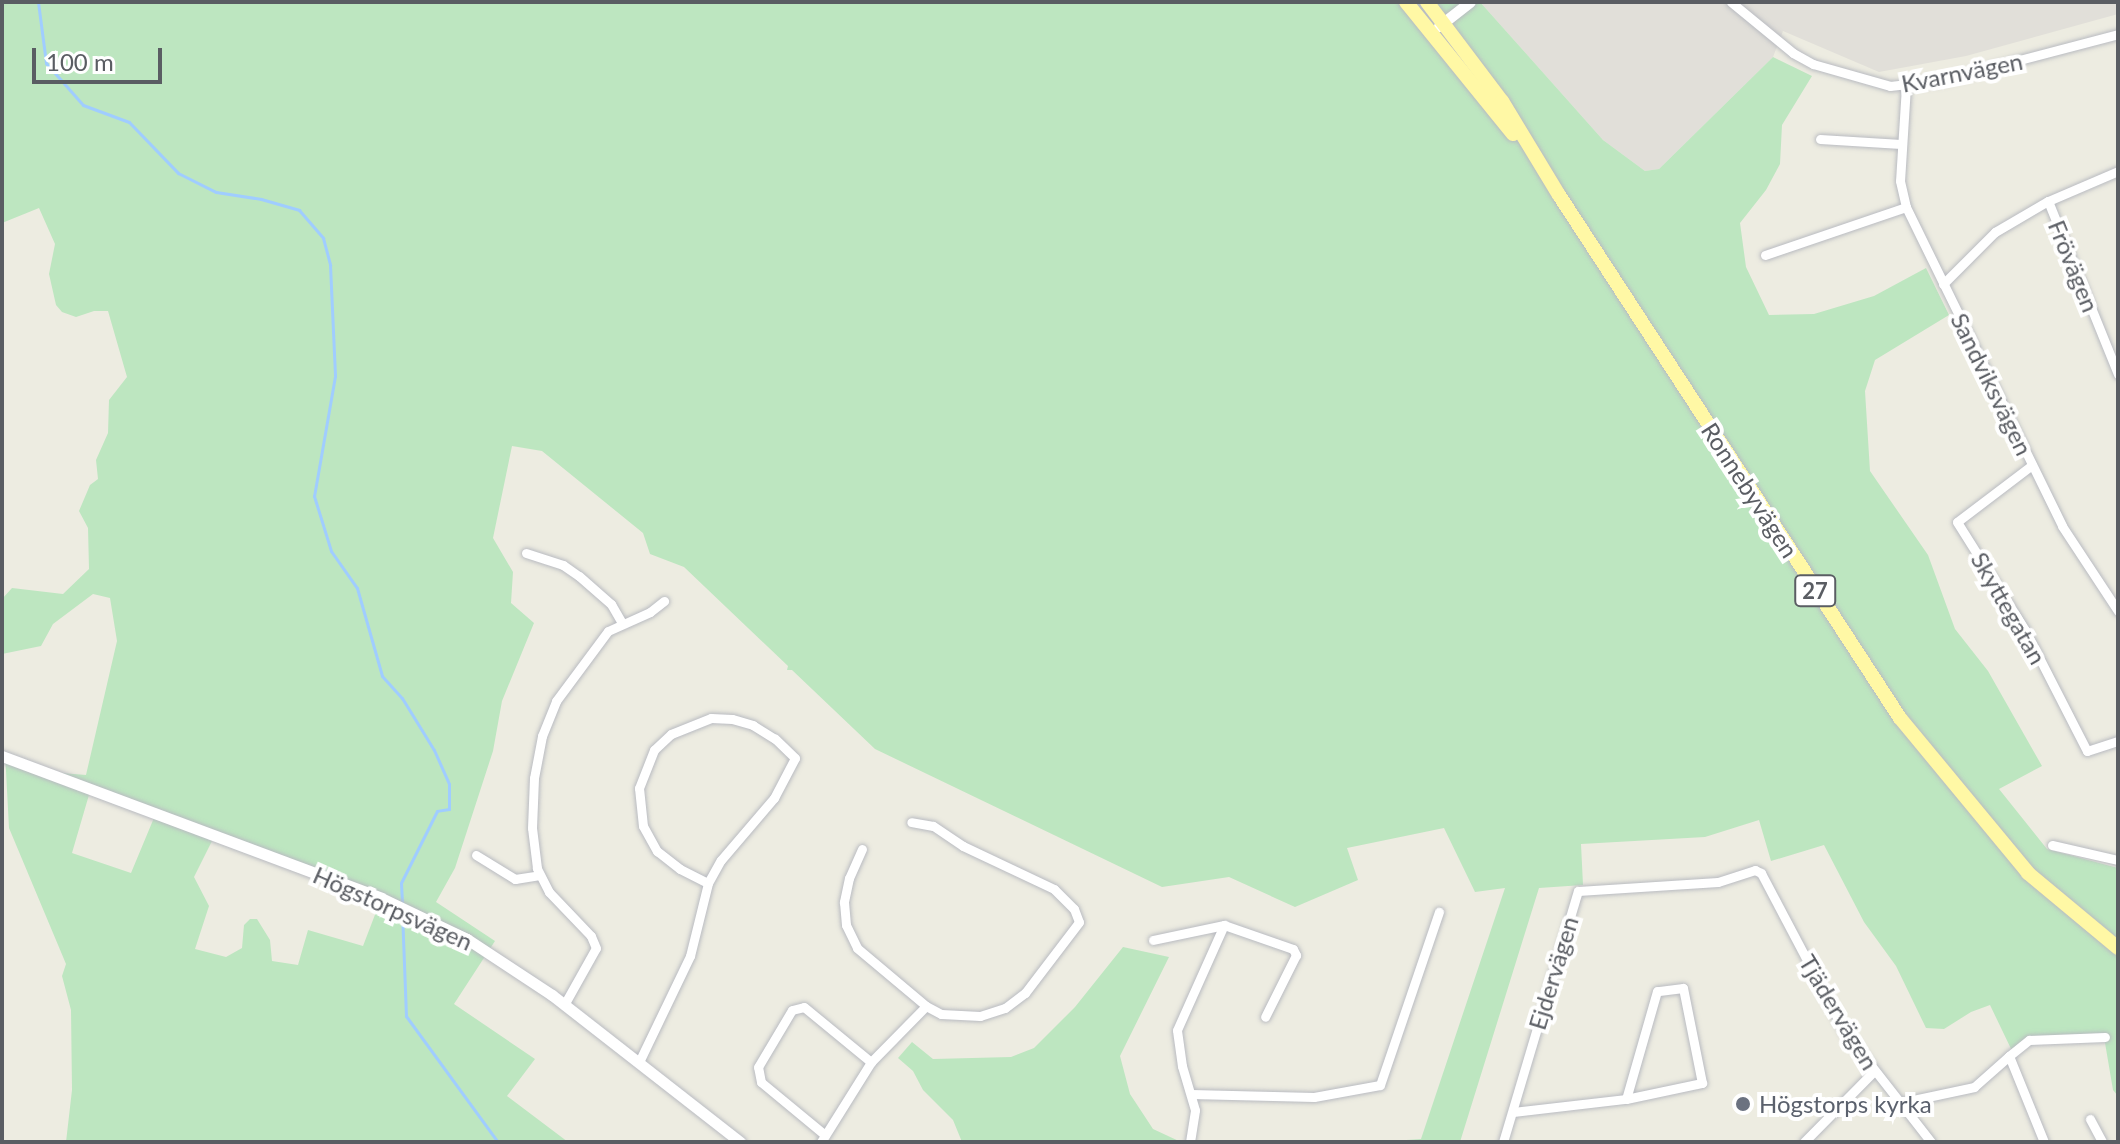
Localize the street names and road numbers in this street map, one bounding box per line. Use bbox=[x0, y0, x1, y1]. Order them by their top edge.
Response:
street label: Kvarnvägen bbox=[1899, 46, 2025, 98]
street label: Frövägen bbox=[2043, 216, 2105, 316]
street label: Sandviksvägen bbox=[1945, 308, 2039, 460]
street label: Ronnebyvägen bbox=[1696, 417, 1804, 563]
street label: Skyttegatan bbox=[1965, 547, 2053, 669]
road number: 27 bbox=[1793, 573, 1837, 609]
street label: Högstorpsvägen bbox=[309, 860, 477, 956]
street label: Ejdervägen bbox=[1522, 913, 1584, 1033]
street label: Tjädervägen bbox=[1793, 949, 1885, 1075]

